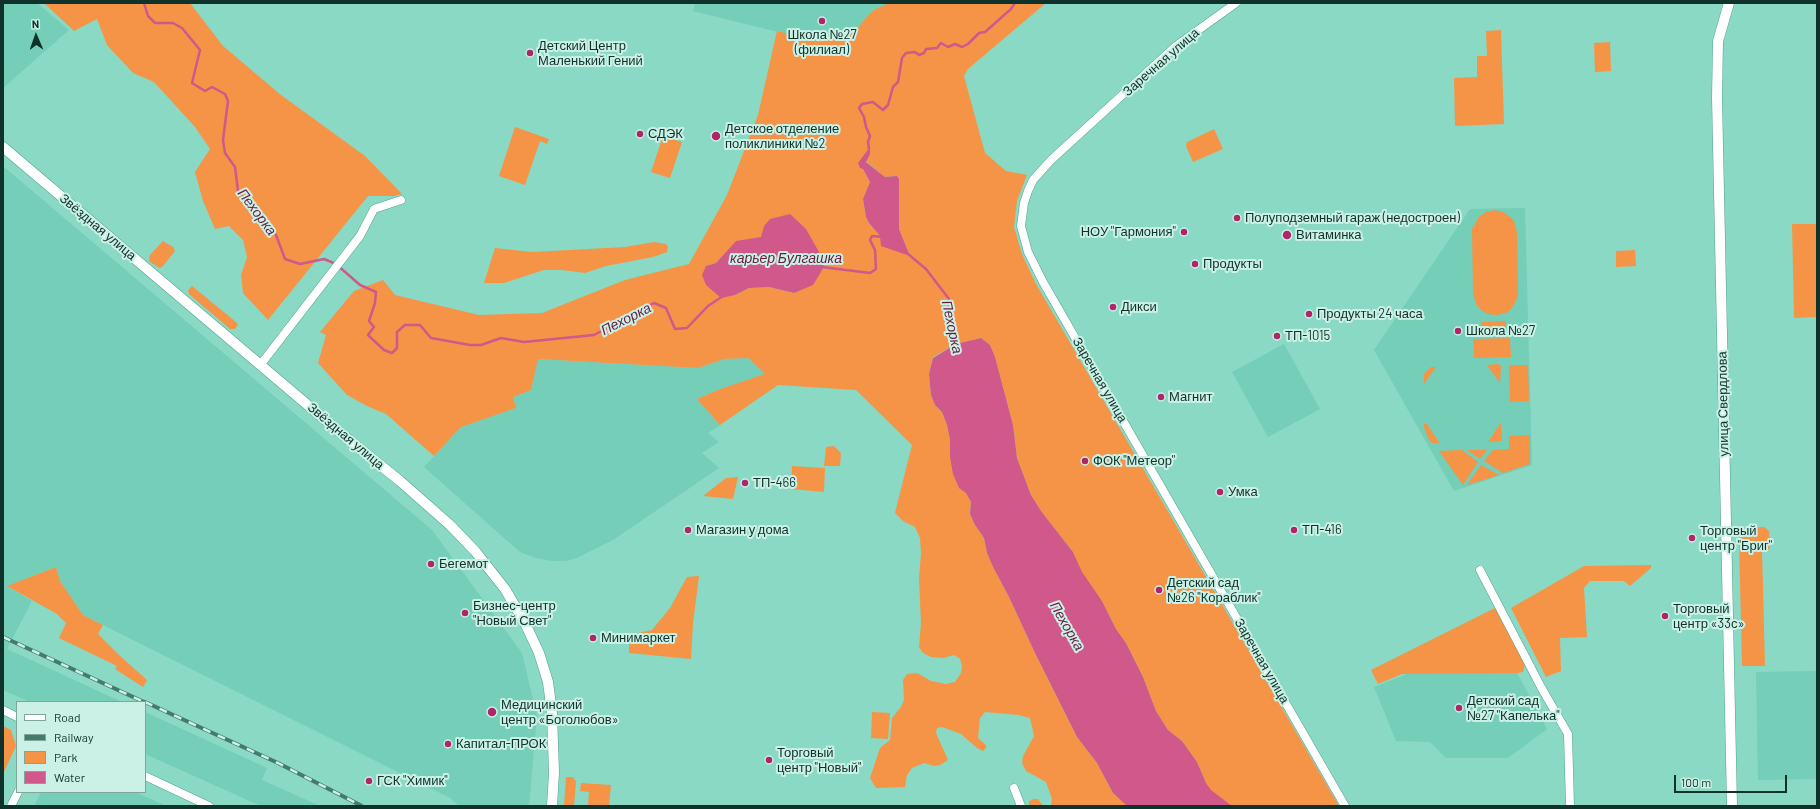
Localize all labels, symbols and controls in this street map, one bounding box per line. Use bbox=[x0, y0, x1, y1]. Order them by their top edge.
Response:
north arrow bbox=[16, 16, 56, 56]
marker: Школа №27 (филиал) bbox=[817, 16, 827, 26]
text: N bbox=[32, 17, 39, 30]
street label: Заречная улица bbox=[1120, 25, 1202, 99]
place label: Школа №27 (филиал) bbox=[787, 27, 857, 58]
place label: Детский Центр Маленький Гений bbox=[538, 38, 643, 69]
marker: Детский Центр Маленький Гений bbox=[525, 48, 535, 58]
place label: Детское отделение поликлиники №2 bbox=[725, 121, 839, 152]
place label: СДЭК bbox=[648, 126, 683, 142]
marker: СДЭК bbox=[635, 129, 645, 139]
marker: Детское отделение поликлиники №2 bbox=[710, 130, 722, 142]
water label: Пехорка bbox=[234, 185, 280, 239]
street label: Звёздная улица bbox=[57, 190, 139, 264]
place label: Полуподземный гараж (недостроен) bbox=[1245, 210, 1460, 226]
marker: Полуподземный гараж (недостроен) bbox=[1232, 213, 1242, 223]
place label: НОУ "Гармония" bbox=[1081, 224, 1176, 240]
marker: НОУ "Гармония" bbox=[1179, 227, 1189, 237]
place label: Витаминка bbox=[1296, 227, 1362, 243]
marker: Витаминка bbox=[1281, 229, 1293, 241]
water label: карьер Булгашка bbox=[730, 250, 842, 266]
place label: Продукты bbox=[1203, 256, 1262, 272]
marker: Продукты bbox=[1190, 259, 1200, 269]
water label: Пехорка bbox=[598, 299, 654, 339]
water label: Пехорка bbox=[938, 299, 966, 355]
place label: Дикси bbox=[1121, 299, 1157, 315]
marker: Дикси bbox=[1108, 302, 1118, 312]
place label: Продукты 24 часа bbox=[1317, 306, 1423, 322]
marker: Продукты 24 часа bbox=[1304, 309, 1314, 319]
place label: Школа №27 bbox=[1466, 323, 1535, 339]
marker: Школа №27 bbox=[1453, 326, 1463, 336]
place label: ТП-1015 bbox=[1285, 328, 1330, 344]
marker: ТП-1015 bbox=[1272, 331, 1282, 341]
street label: Заречная улица bbox=[1069, 335, 1131, 425]
street label: улица Свердлова bbox=[1714, 351, 1732, 457]
place label: Магнит bbox=[1169, 389, 1212, 405]
marker: Магнит bbox=[1156, 392, 1166, 402]
street label: Звёздная улица bbox=[305, 399, 387, 473]
place label: ФОК "Метеор" bbox=[1093, 453, 1175, 469]
marker: ФОК "Метеор" bbox=[1080, 456, 1090, 466]
place label: ТП-466 bbox=[753, 475, 796, 491]
marker: ТП-466 bbox=[740, 478, 750, 488]
place label: Умка bbox=[1228, 484, 1258, 500]
marker: Умка bbox=[1215, 487, 1225, 497]
place label: Магазин у дома bbox=[696, 522, 789, 538]
place label: ТП-416 bbox=[1302, 522, 1342, 538]
place label: Торговый центр "Бриг" bbox=[1700, 523, 1772, 554]
marker: Магазин у дома bbox=[683, 525, 693, 535]
marker: ТП-416 bbox=[1289, 525, 1299, 535]
marker: Торговый центр "Бриг" bbox=[1687, 533, 1697, 543]
place label: Бегемот bbox=[439, 556, 488, 572]
marker: Бегемот bbox=[426, 559, 436, 569]
place label: Детский сад №26 "Кораблик" bbox=[1167, 575, 1261, 606]
marker: Детский сад №26 "Кораблик" bbox=[1154, 585, 1164, 595]
place label: Бизнес-центр "Новый Свет" bbox=[473, 598, 556, 629]
water label: Пехорка bbox=[1046, 598, 1088, 654]
place label: Торговый центр «33с» bbox=[1673, 601, 1744, 632]
marker: Бизнес-центр "Новый Свет" bbox=[460, 608, 470, 618]
marker: Торговый центр «33с» bbox=[1660, 611, 1670, 621]
street label: Заречная улица bbox=[1231, 616, 1293, 706]
place label: Минимаркет bbox=[601, 630, 676, 646]
marker: Минимаркет bbox=[588, 633, 598, 643]
place label: Детский сад №27 "Капелька" bbox=[1467, 693, 1560, 724]
place label: Медицинский центр «Боголюбов» bbox=[501, 697, 619, 728]
legend bbox=[16, 701, 146, 793]
marker: Детский сад №27 "Капелька" bbox=[1454, 703, 1464, 713]
marker: Медицинский центр «Боголюбов» bbox=[486, 706, 498, 718]
text: Road bbox=[54, 710, 81, 724]
text: Railway bbox=[54, 730, 93, 744]
place label: Капитал-ПРОК bbox=[456, 736, 546, 752]
marker: Капитал-ПРОК bbox=[443, 739, 453, 749]
place label: Торговый центр "Новый" bbox=[777, 745, 861, 776]
text: Park bbox=[54, 750, 78, 764]
marker: Торговый центр "Новый" bbox=[764, 755, 774, 765]
scale bar bbox=[1676, 767, 1789, 793]
text: Water bbox=[54, 770, 85, 784]
place label: ГСК "Химик" bbox=[377, 773, 448, 789]
text: 100 m bbox=[1681, 775, 1711, 789]
marker: ГСК "Химик" bbox=[364, 776, 374, 786]

